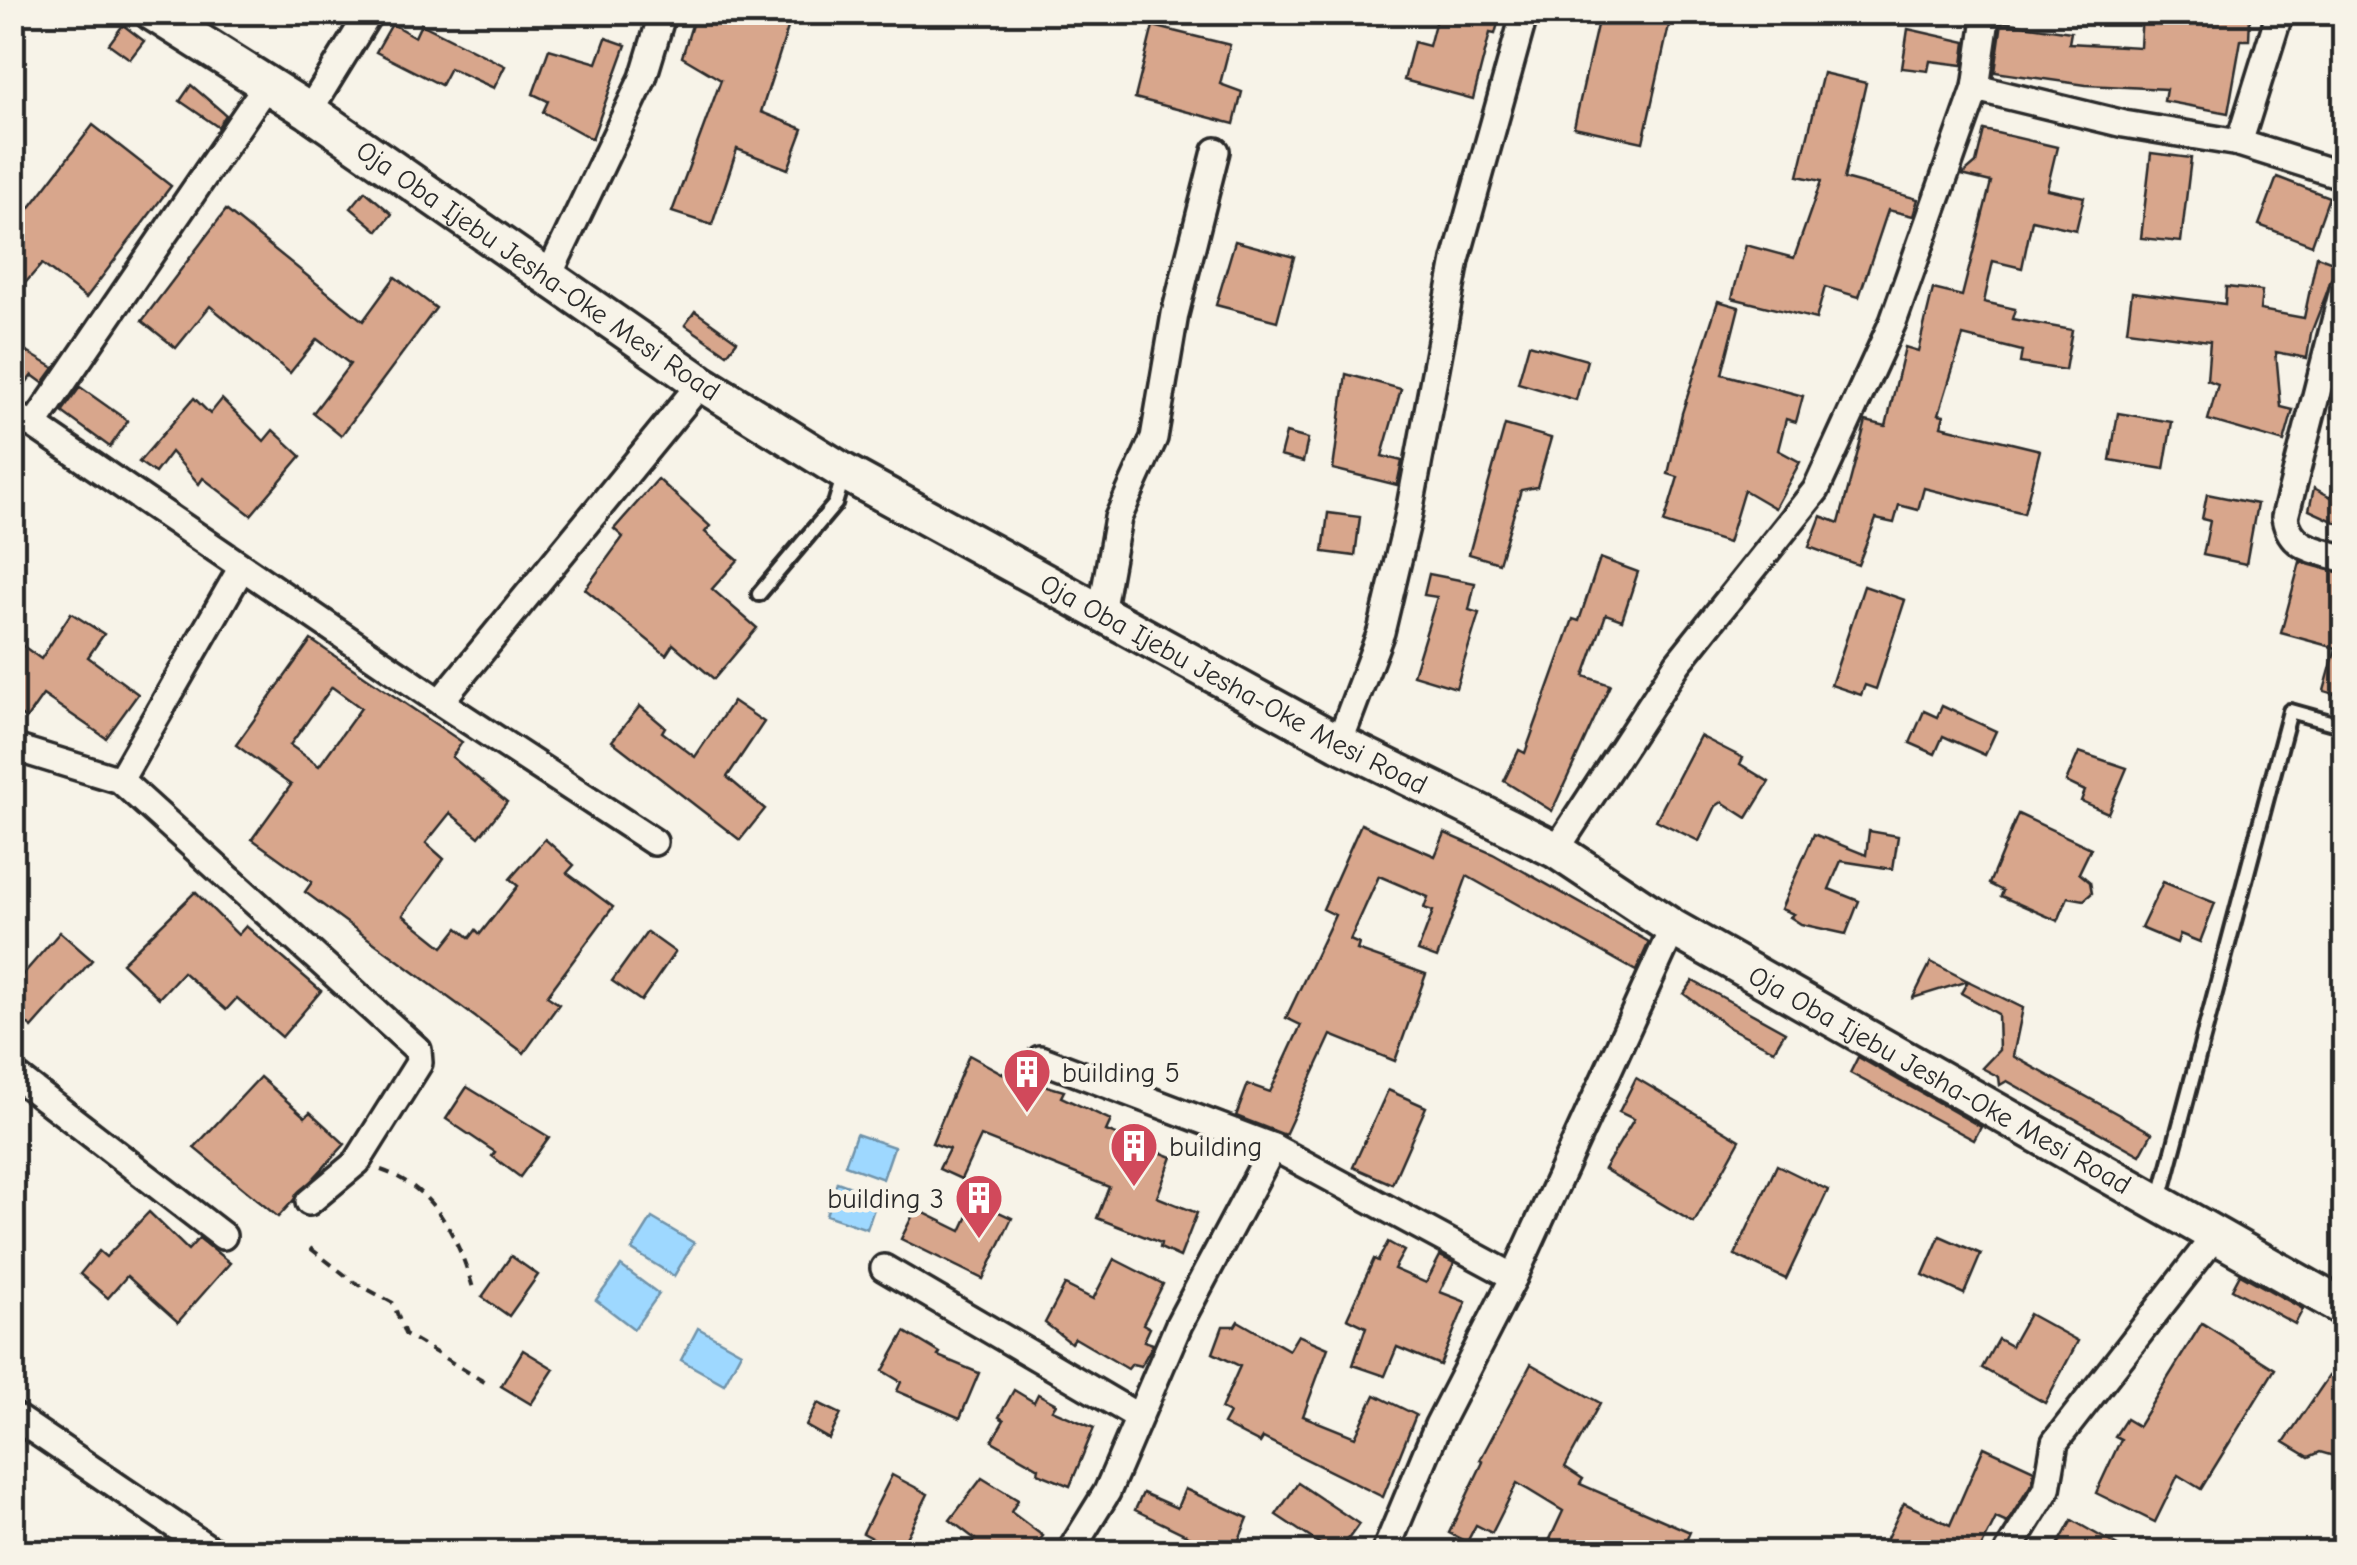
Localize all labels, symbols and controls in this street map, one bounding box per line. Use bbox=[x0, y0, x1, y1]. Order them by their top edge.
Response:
street label: Oja Oba Ijebu Jesha-Oke Mesi Road bbox=[350, 134, 725, 408]
street label: Oja Oba Ijebu Jesha-Oke Mesi Road bbox=[1035, 568, 1432, 801]
street label: Oja Oba Ijebu Jesha-Oke Mesi Road bbox=[1743, 959, 2137, 1201]
building icon: building 5 bbox=[1001, 1046, 1053, 1114]
place label: building 5 bbox=[1062, 1057, 1180, 1089]
building icon: building bbox=[1108, 1120, 1160, 1188]
place label: building bbox=[1169, 1131, 1262, 1163]
building icon: building 3 bbox=[953, 1172, 1005, 1240]
place label: building 3 bbox=[827, 1183, 944, 1215]

